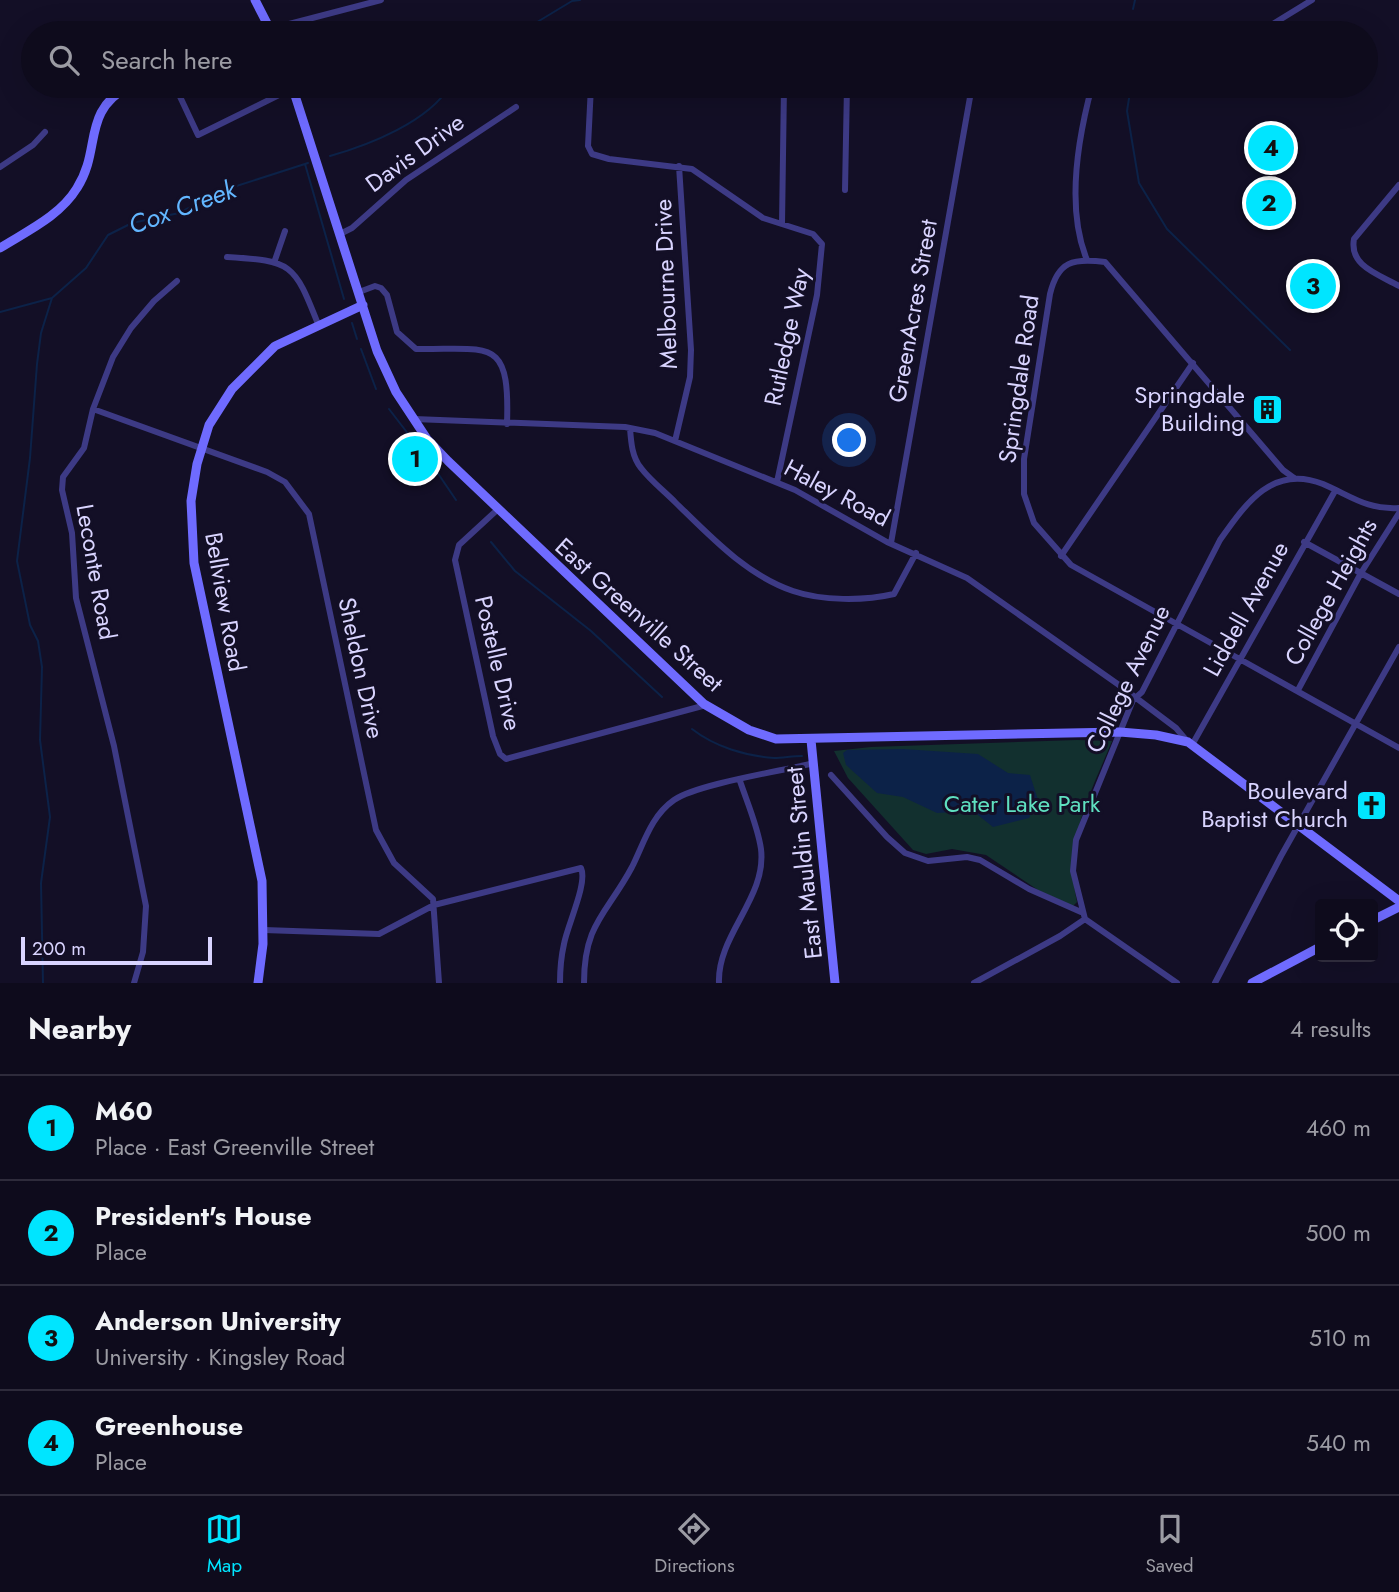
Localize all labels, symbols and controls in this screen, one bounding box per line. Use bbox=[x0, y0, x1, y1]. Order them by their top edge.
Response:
search box bbox=[21, 21, 1378, 98]
icon: search bbox=[45, 41, 83, 79]
text: Search here bbox=[101, 41, 233, 79]
street label: Davis Drive bbox=[358, 105, 471, 200]
pin: 4 bbox=[1248, 122, 1294, 174]
water label: Cox Creek bbox=[123, 169, 243, 244]
pin: 2 bbox=[1246, 177, 1292, 229]
street label: Melbourne Drive bbox=[645, 198, 686, 370]
street label: GreenAcres Street bbox=[879, 216, 946, 405]
pin: 3 bbox=[1290, 260, 1336, 312]
street label: Rutledge Way bbox=[755, 264, 818, 409]
street label: Springdale Road bbox=[989, 292, 1048, 465]
place label: Springdale Building bbox=[1134, 377, 1245, 440]
building icon: Springdale Building bbox=[1251, 392, 1285, 426]
your location bbox=[832, 423, 866, 457]
pin: 1 bbox=[392, 433, 438, 485]
street label: Haley Road bbox=[778, 450, 897, 535]
street label: Leconte Road bbox=[67, 501, 126, 643]
street label: College Heights bbox=[1276, 512, 1386, 672]
street label: Bellview Road bbox=[196, 529, 255, 674]
street label: East Greenville Street bbox=[547, 529, 731, 700]
street label: Liddell Avenue bbox=[1194, 535, 1297, 683]
street label: Postelle Drive bbox=[466, 592, 531, 734]
street label: Sheldon Drive bbox=[329, 594, 394, 742]
street label: College Avenue bbox=[1077, 599, 1179, 759]
street label: East Mauldin Street bbox=[776, 765, 831, 961]
place label: Boulevard Baptist Church bbox=[1201, 773, 1348, 836]
park label: Cater Lake Park bbox=[944, 786, 1101, 821]
church icon: Boulevard Baptist Church bbox=[1354, 788, 1388, 822]
map controls bbox=[1315, 899, 1378, 962]
button: locate bbox=[1315, 899, 1378, 962]
scale bar bbox=[21, 934, 212, 966]
text: 200 m bbox=[32, 935, 86, 962]
text: Nearby bbox=[28, 1007, 131, 1050]
text: 4 results bbox=[1290, 1012, 1371, 1046]
text: M60 bbox=[95, 1092, 153, 1130]
text: 1 bbox=[45, 1111, 57, 1145]
text: 460 m bbox=[1306, 1111, 1371, 1145]
text: Place · East Greenville Street bbox=[95, 1130, 374, 1164]
text: President's House bbox=[95, 1197, 312, 1235]
text: 2 bbox=[43, 1216, 59, 1250]
text: 500 m bbox=[1306, 1216, 1371, 1250]
text: Place bbox=[95, 1235, 147, 1269]
text: Anderson University bbox=[95, 1302, 341, 1340]
text: 3 bbox=[44, 1321, 58, 1355]
text: 510 m bbox=[1309, 1321, 1371, 1355]
text: University · Kingsley Road bbox=[95, 1340, 345, 1374]
text: Greenhouse bbox=[95, 1407, 243, 1445]
text: 4 bbox=[43, 1426, 59, 1460]
text: 540 m bbox=[1306, 1426, 1371, 1460]
text: Place bbox=[95, 1445, 147, 1479]
tab: Map bbox=[205, 1510, 243, 1579]
tab: Directions bbox=[654, 1510, 735, 1579]
tab: Saved bbox=[1145, 1510, 1194, 1579]

